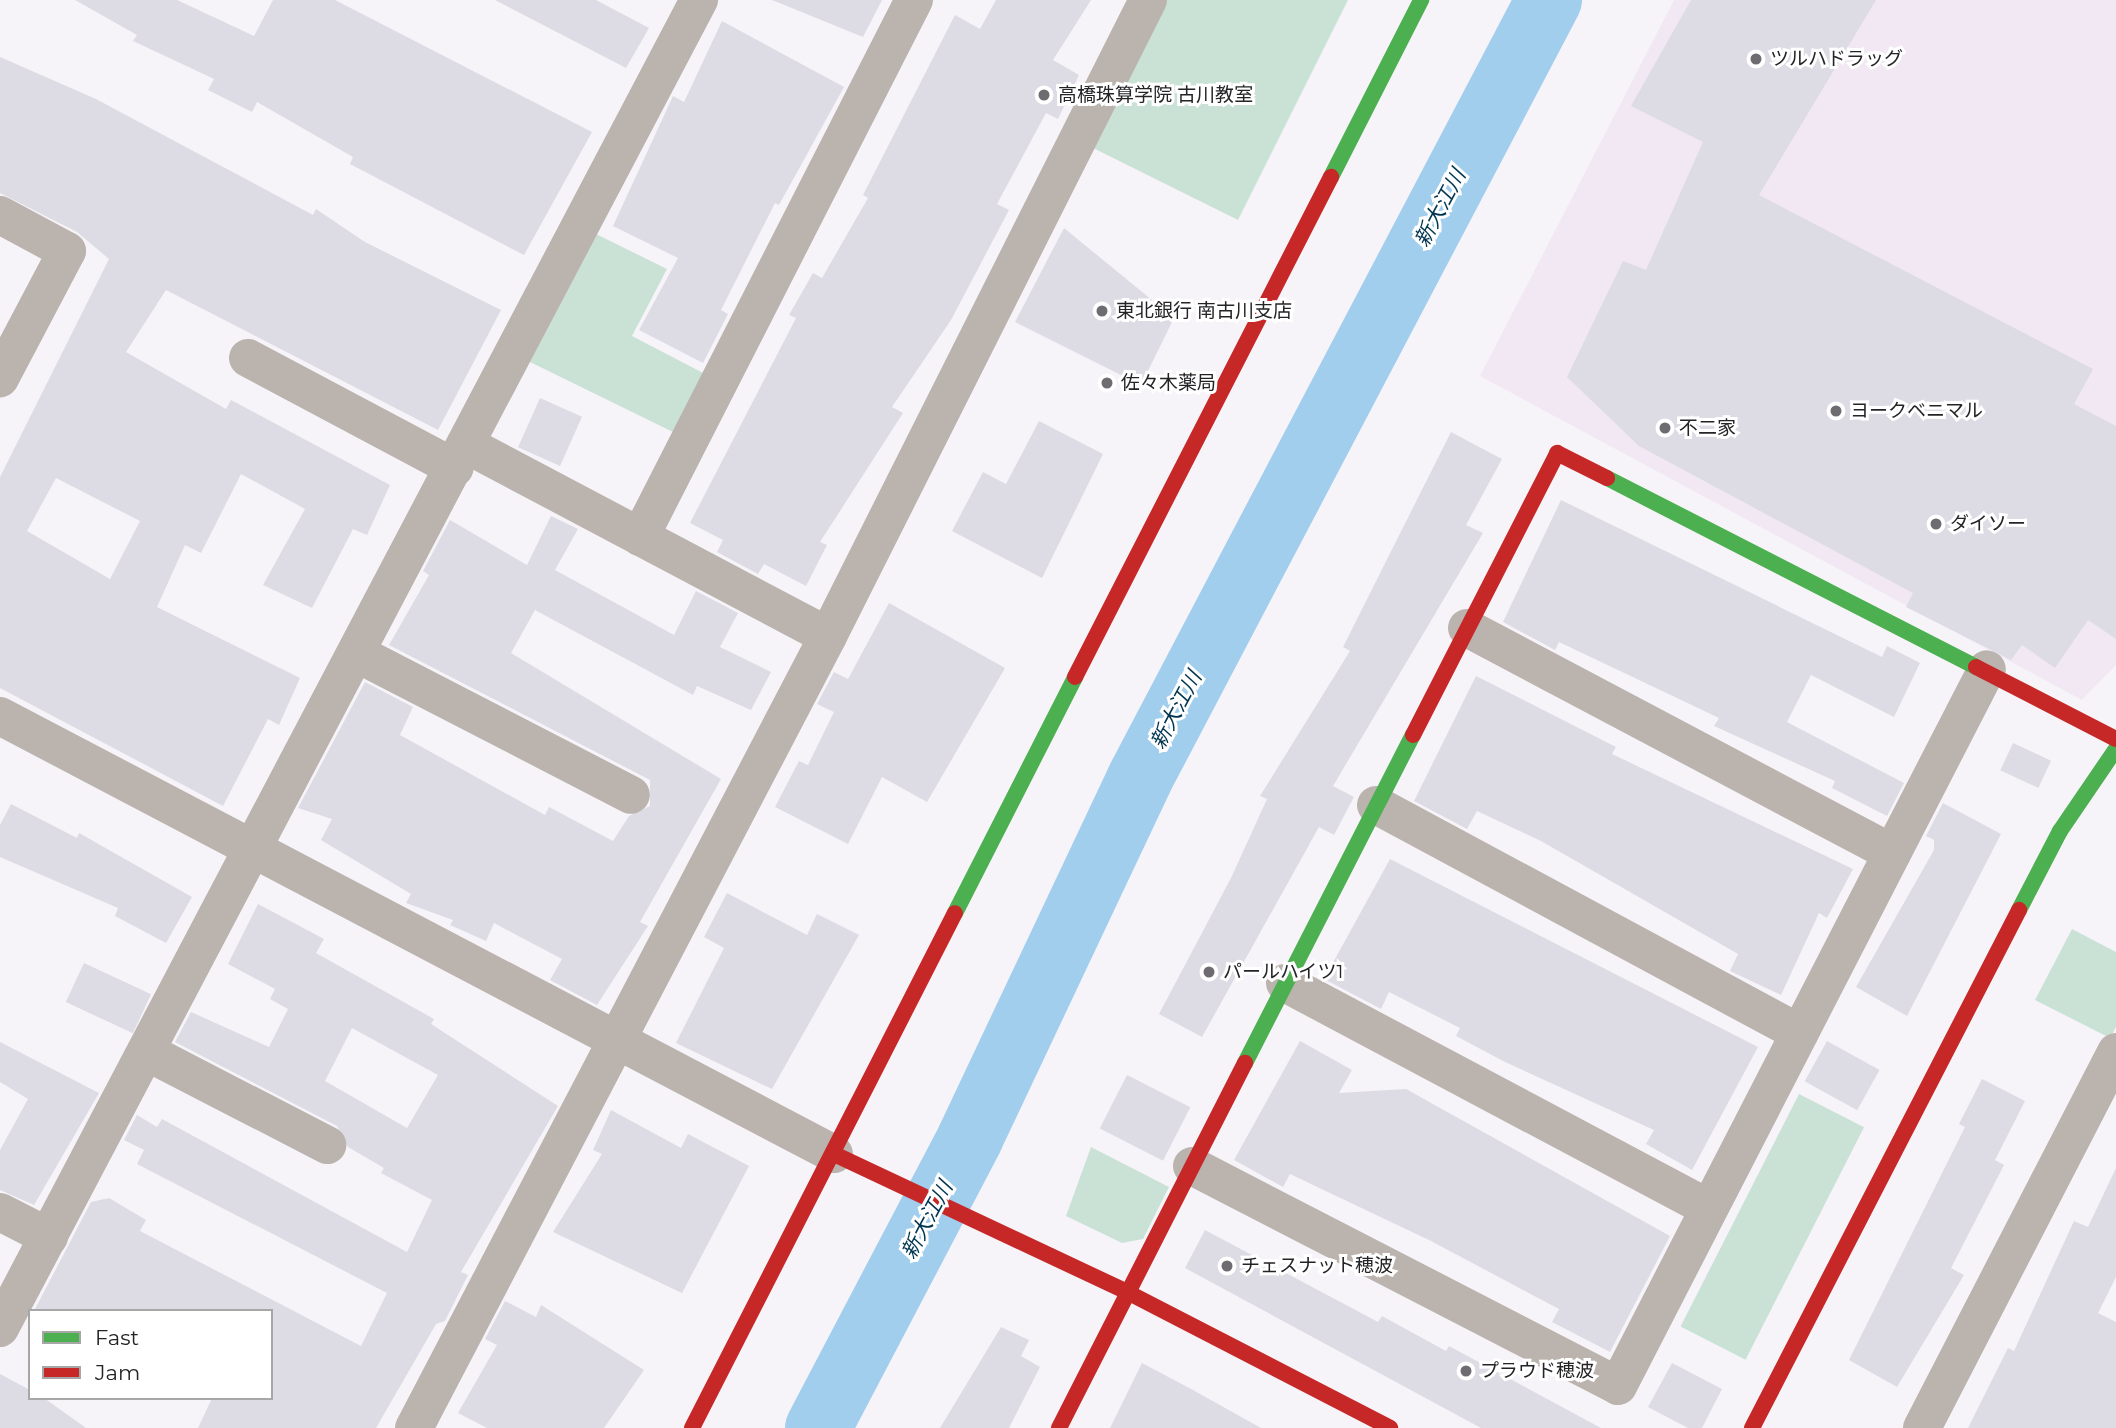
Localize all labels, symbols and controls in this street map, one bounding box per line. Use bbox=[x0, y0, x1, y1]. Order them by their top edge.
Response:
place label: ツルハドラッグ bbox=[1770, 48, 1903, 70]
marker: ツルハドラッグ bbox=[1748, 51, 1764, 67]
place label: 高橋珠算学院 古川教室 bbox=[1058, 84, 1253, 106]
marker: 高橋珠算学院 古川教室 bbox=[1036, 87, 1052, 103]
water label: 新大江川 bbox=[1409, 165, 1471, 251]
place label: 東北銀行 南古川支店 bbox=[1116, 300, 1292, 322]
marker: 東北銀行 南古川支店 bbox=[1094, 303, 1110, 319]
place label: 佐々木薬局 bbox=[1121, 372, 1216, 394]
marker: 佐々木薬局 bbox=[1099, 375, 1115, 391]
place label: ヨークベニマル bbox=[1850, 400, 1983, 422]
marker: ヨークベニマル bbox=[1828, 403, 1844, 419]
place label: 不二家 bbox=[1679, 417, 1736, 439]
marker: 不二家 bbox=[1657, 420, 1673, 436]
place label: ダイソー bbox=[1950, 513, 2026, 535]
marker: ダイソー bbox=[1928, 516, 1944, 532]
water label: 新大江川 bbox=[1145, 667, 1207, 753]
place label: パールハイツ1 bbox=[1223, 961, 1344, 983]
marker: パールハイツ1 bbox=[1201, 964, 1217, 980]
water label: 新大江川 bbox=[896, 1177, 958, 1263]
place label: チェスナット穂波 bbox=[1241, 1255, 1393, 1277]
marker: チェスナット穂波 bbox=[1219, 1258, 1235, 1274]
legend bbox=[28, 1309, 273, 1400]
text: Fast bbox=[95, 1325, 139, 1350]
text: Jam bbox=[95, 1360, 140, 1385]
place label: プラウド穂波 bbox=[1480, 1360, 1594, 1382]
marker: プラウド穂波 bbox=[1458, 1363, 1474, 1379]

